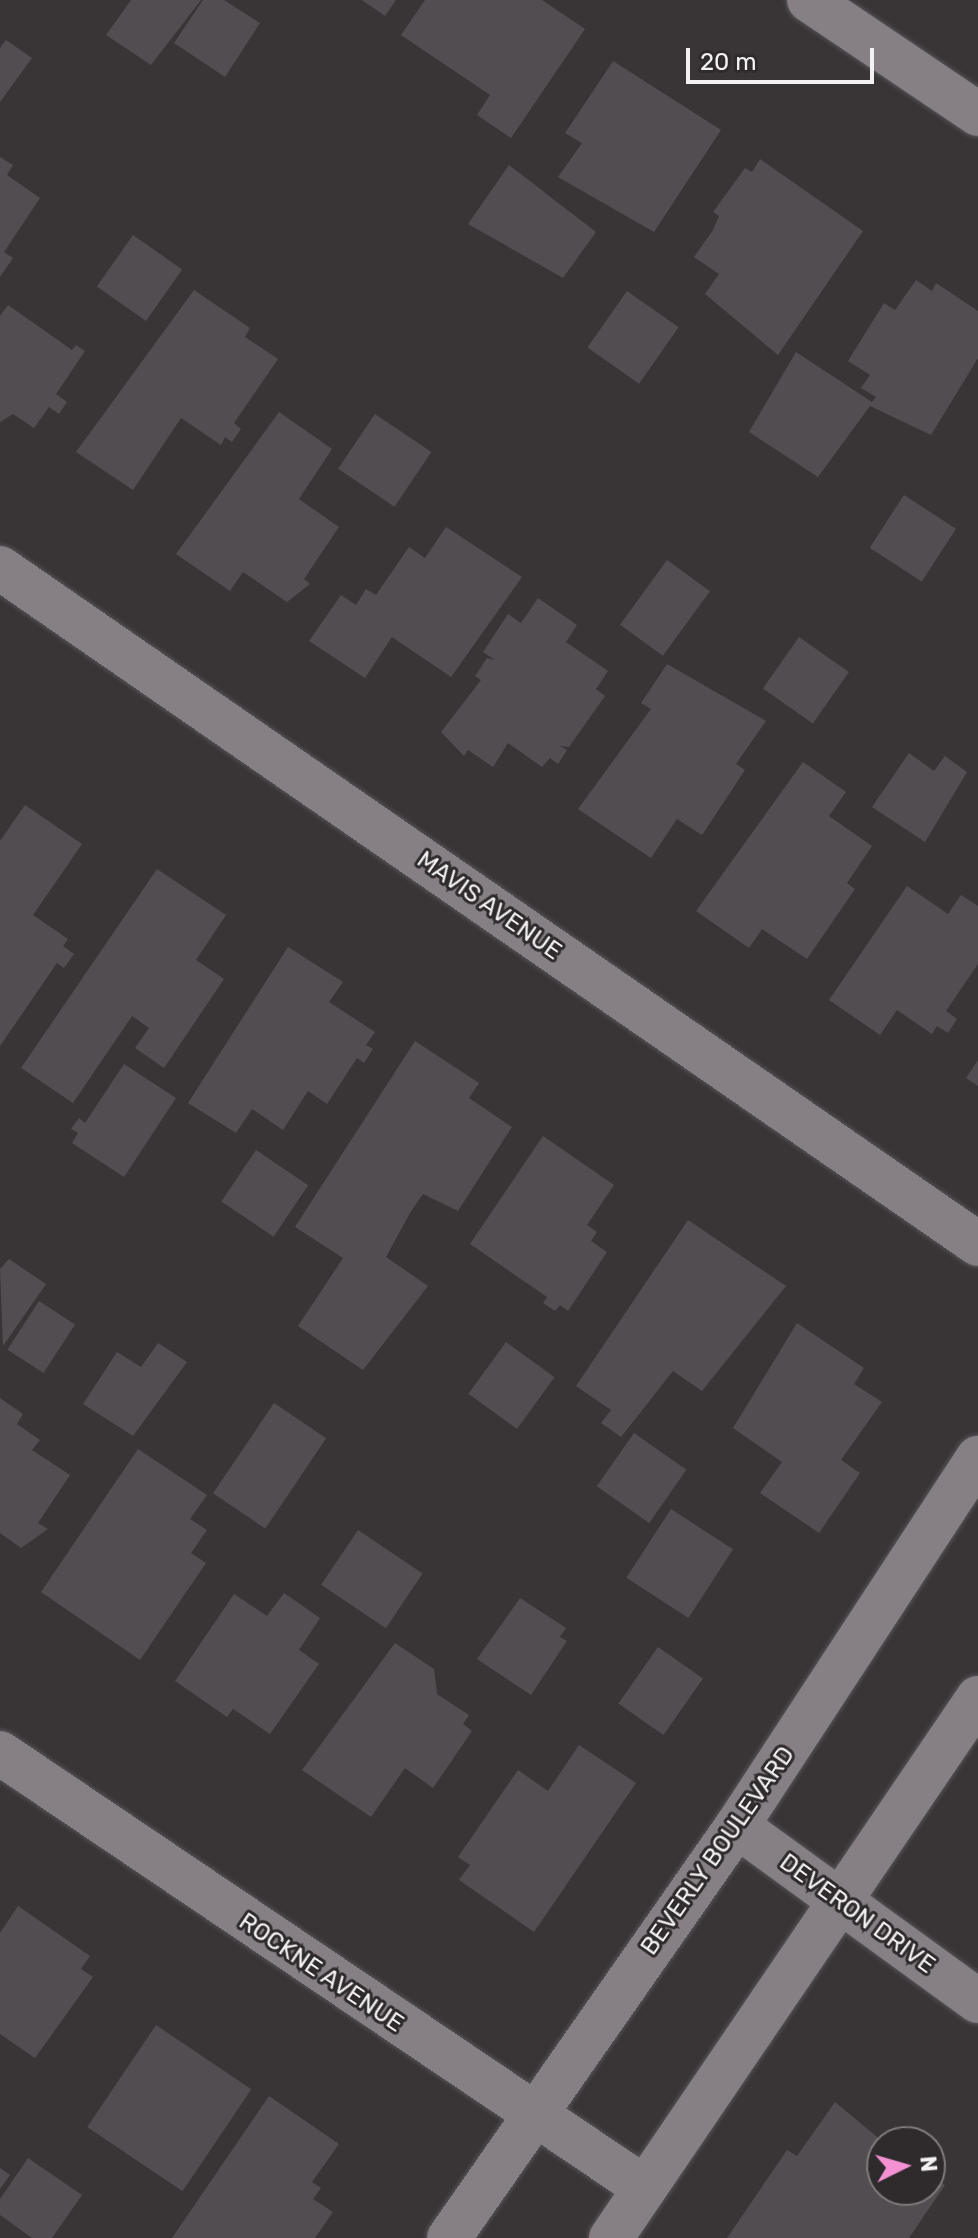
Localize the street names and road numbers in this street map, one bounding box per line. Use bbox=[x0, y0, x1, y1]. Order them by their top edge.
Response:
street label: MAVIS AVENUE bbox=[411, 845, 567, 967]
street label: BEVERLY BOULEVARD bbox=[635, 1741, 801, 1961]
street label: DEVERON DRIVE bbox=[774, 1848, 940, 1980]
street label: ROCKNE AVENUE bbox=[233, 1907, 409, 2039]

